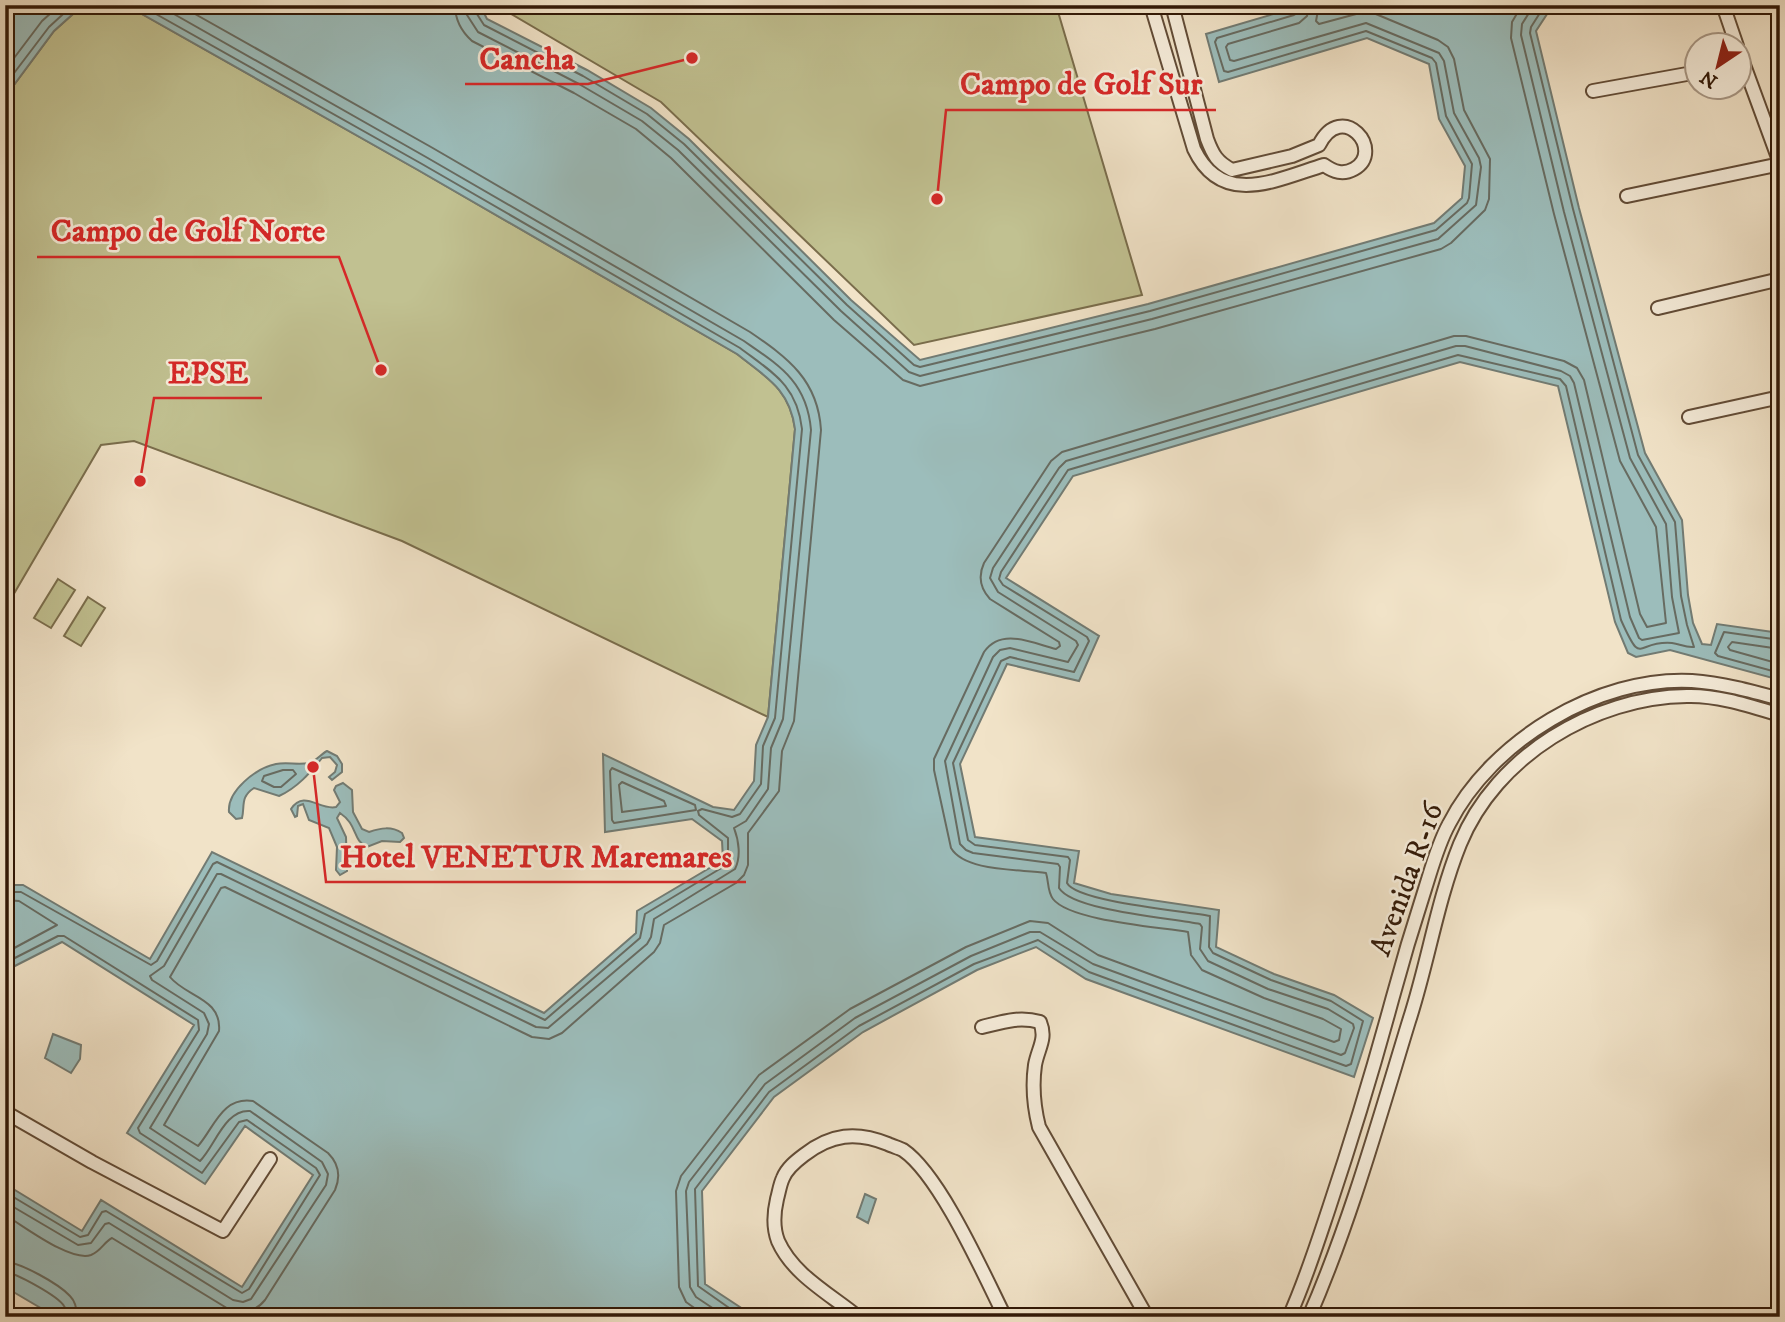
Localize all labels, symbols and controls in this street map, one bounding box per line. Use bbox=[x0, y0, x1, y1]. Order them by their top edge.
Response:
callout: Cancha bbox=[465, 31, 588, 84]
north arrow bbox=[1684, 32, 1754, 102]
text: Cancha bbox=[479, 40, 575, 80]
callout: Campo de Golf Sur bbox=[946, 57, 1216, 110]
text: Campo de Golf Sur bbox=[960, 65, 1203, 105]
text: N bbox=[1696, 65, 1722, 93]
callout: Campo de Golf Norte bbox=[37, 204, 339, 257]
text: Campo de Golf Norte bbox=[51, 212, 325, 252]
callout: EPSE bbox=[154, 345, 262, 398]
text: EPSE bbox=[168, 354, 249, 394]
street label: Avenida R-16 bbox=[1363, 797, 1453, 961]
callout: Hotel VENETUR Maremares bbox=[326, 829, 746, 882]
text: Hotel VENETUR Maremares bbox=[340, 838, 733, 878]

